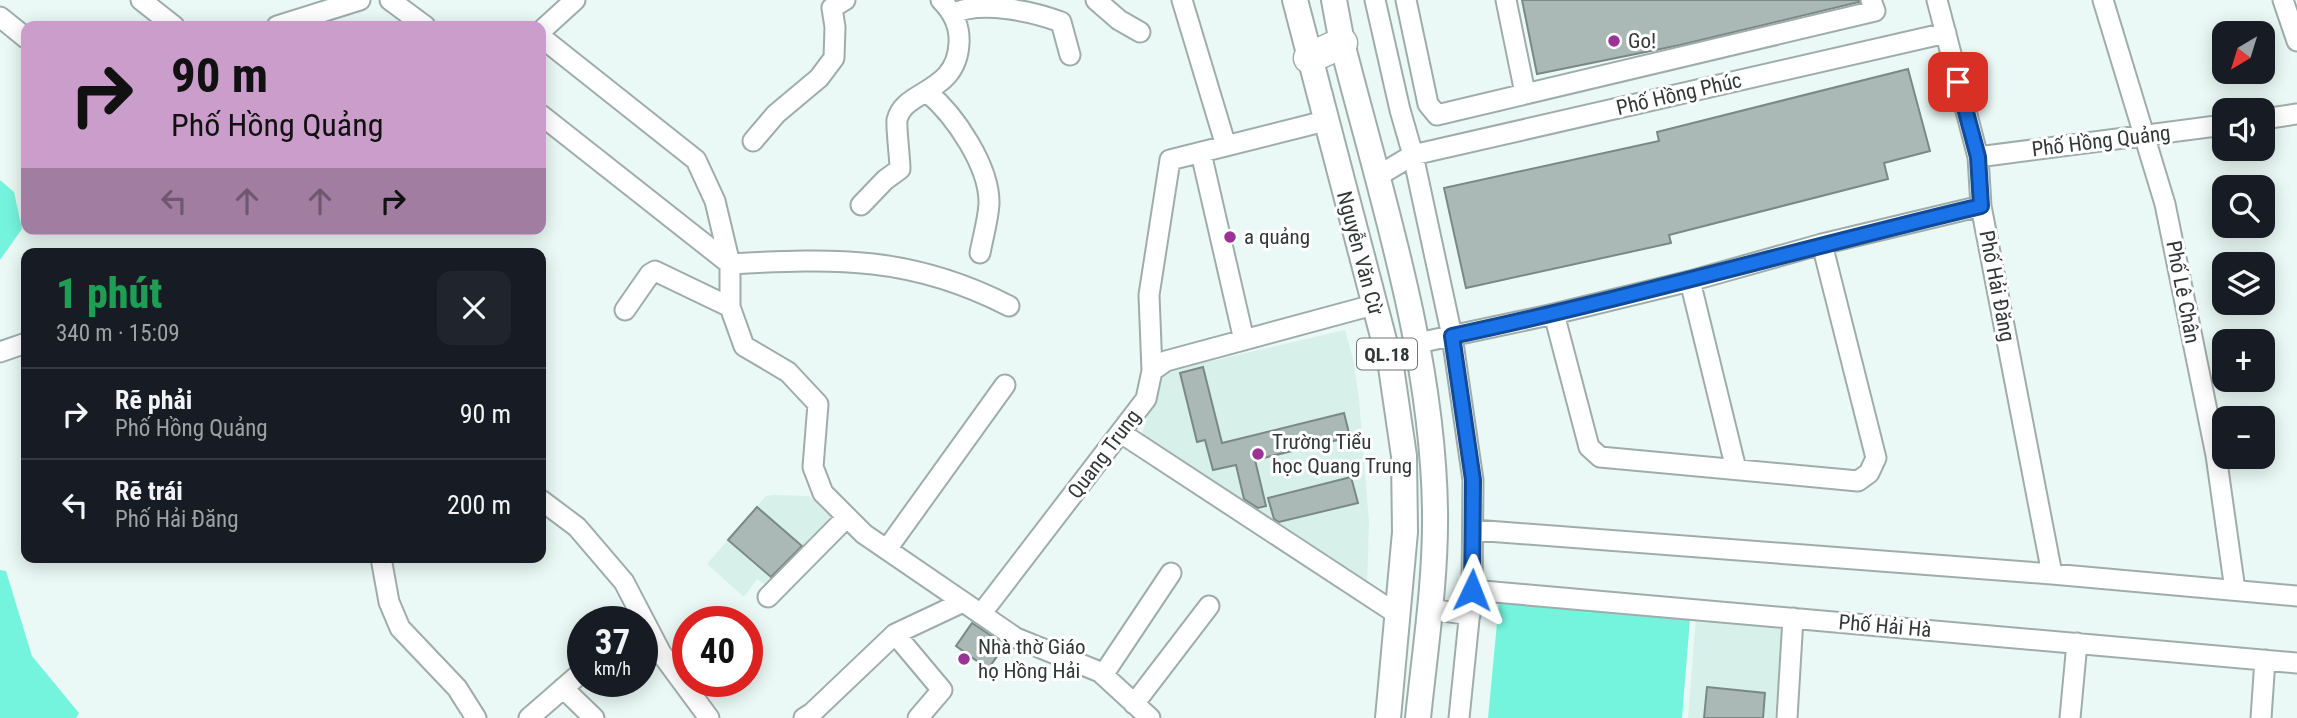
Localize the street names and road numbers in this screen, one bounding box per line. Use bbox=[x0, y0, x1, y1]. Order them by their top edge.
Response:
street label: Phố Hồng Phúc bbox=[1614, 68, 1744, 120]
street label: Phố Hồng Quảng bbox=[2030, 121, 2172, 161]
street label: Nguyễn Văn Cừ bbox=[1332, 189, 1388, 318]
street label: Phố Hải Đăng bbox=[1974, 228, 2020, 344]
street label: Phố Lê Chân bbox=[2161, 239, 2205, 345]
road number: QL.18 bbox=[1357, 338, 1417, 370]
street label: Quang Trung bbox=[1063, 405, 1145, 503]
street label: Phố Hải Hà bbox=[1838, 610, 1932, 642]

